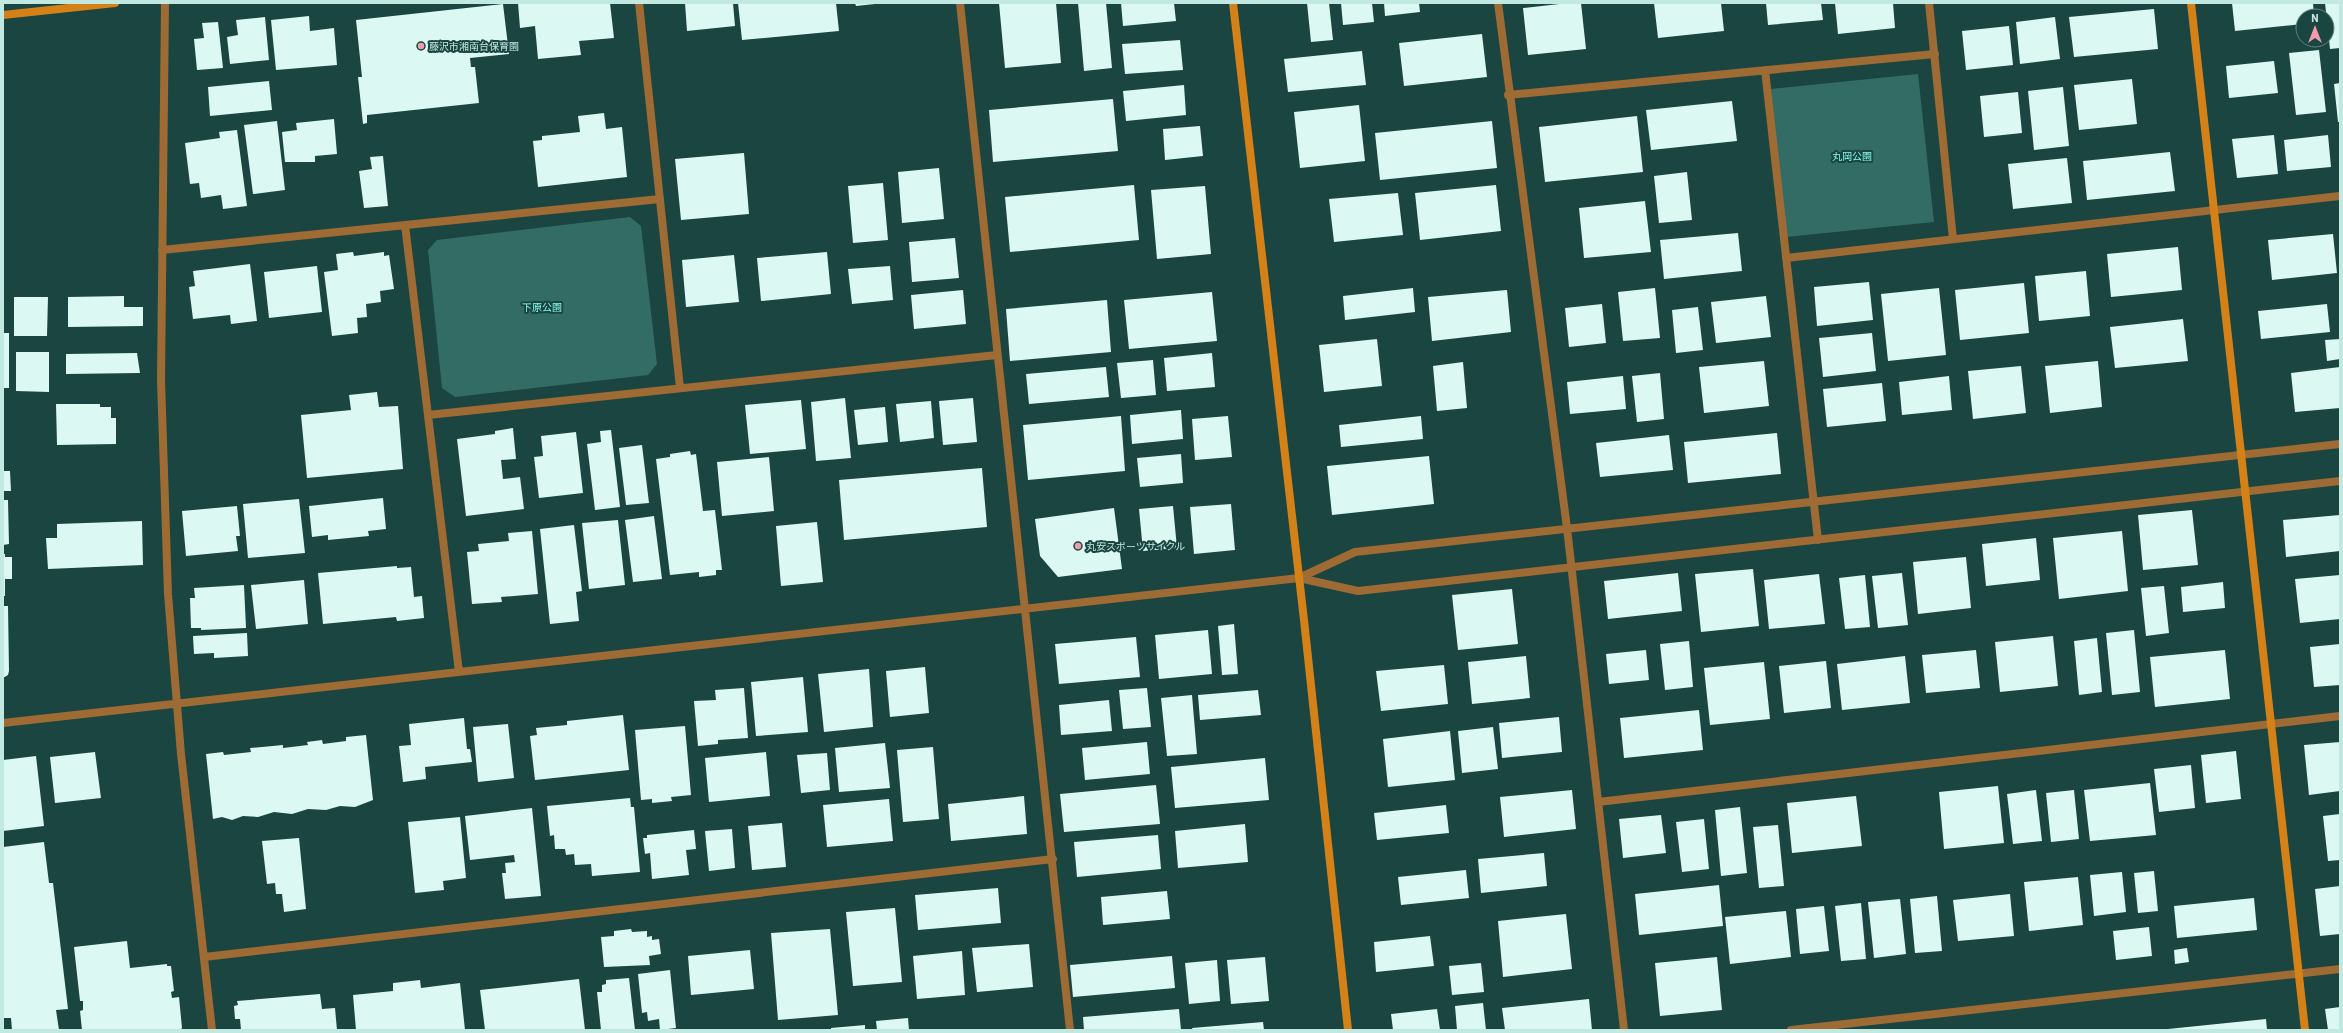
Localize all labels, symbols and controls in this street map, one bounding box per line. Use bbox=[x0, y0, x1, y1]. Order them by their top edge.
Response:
north arrow bbox=[2295, 8, 2335, 48]
text: N bbox=[2311, 11, 2319, 24]
place label: 藤沢市湘南台保育園 bbox=[429, 40, 519, 52]
marker: 藤沢市湘南台保育園 bbox=[416, 41, 426, 51]
park label: 丸岡公園 bbox=[1832, 150, 1872, 162]
park label: 下原公園 bbox=[522, 301, 562, 313]
place label: 丸安スポーツサイクル bbox=[1086, 540, 1185, 552]
marker: 丸安スポーツサイクル bbox=[1073, 541, 1083, 551]

